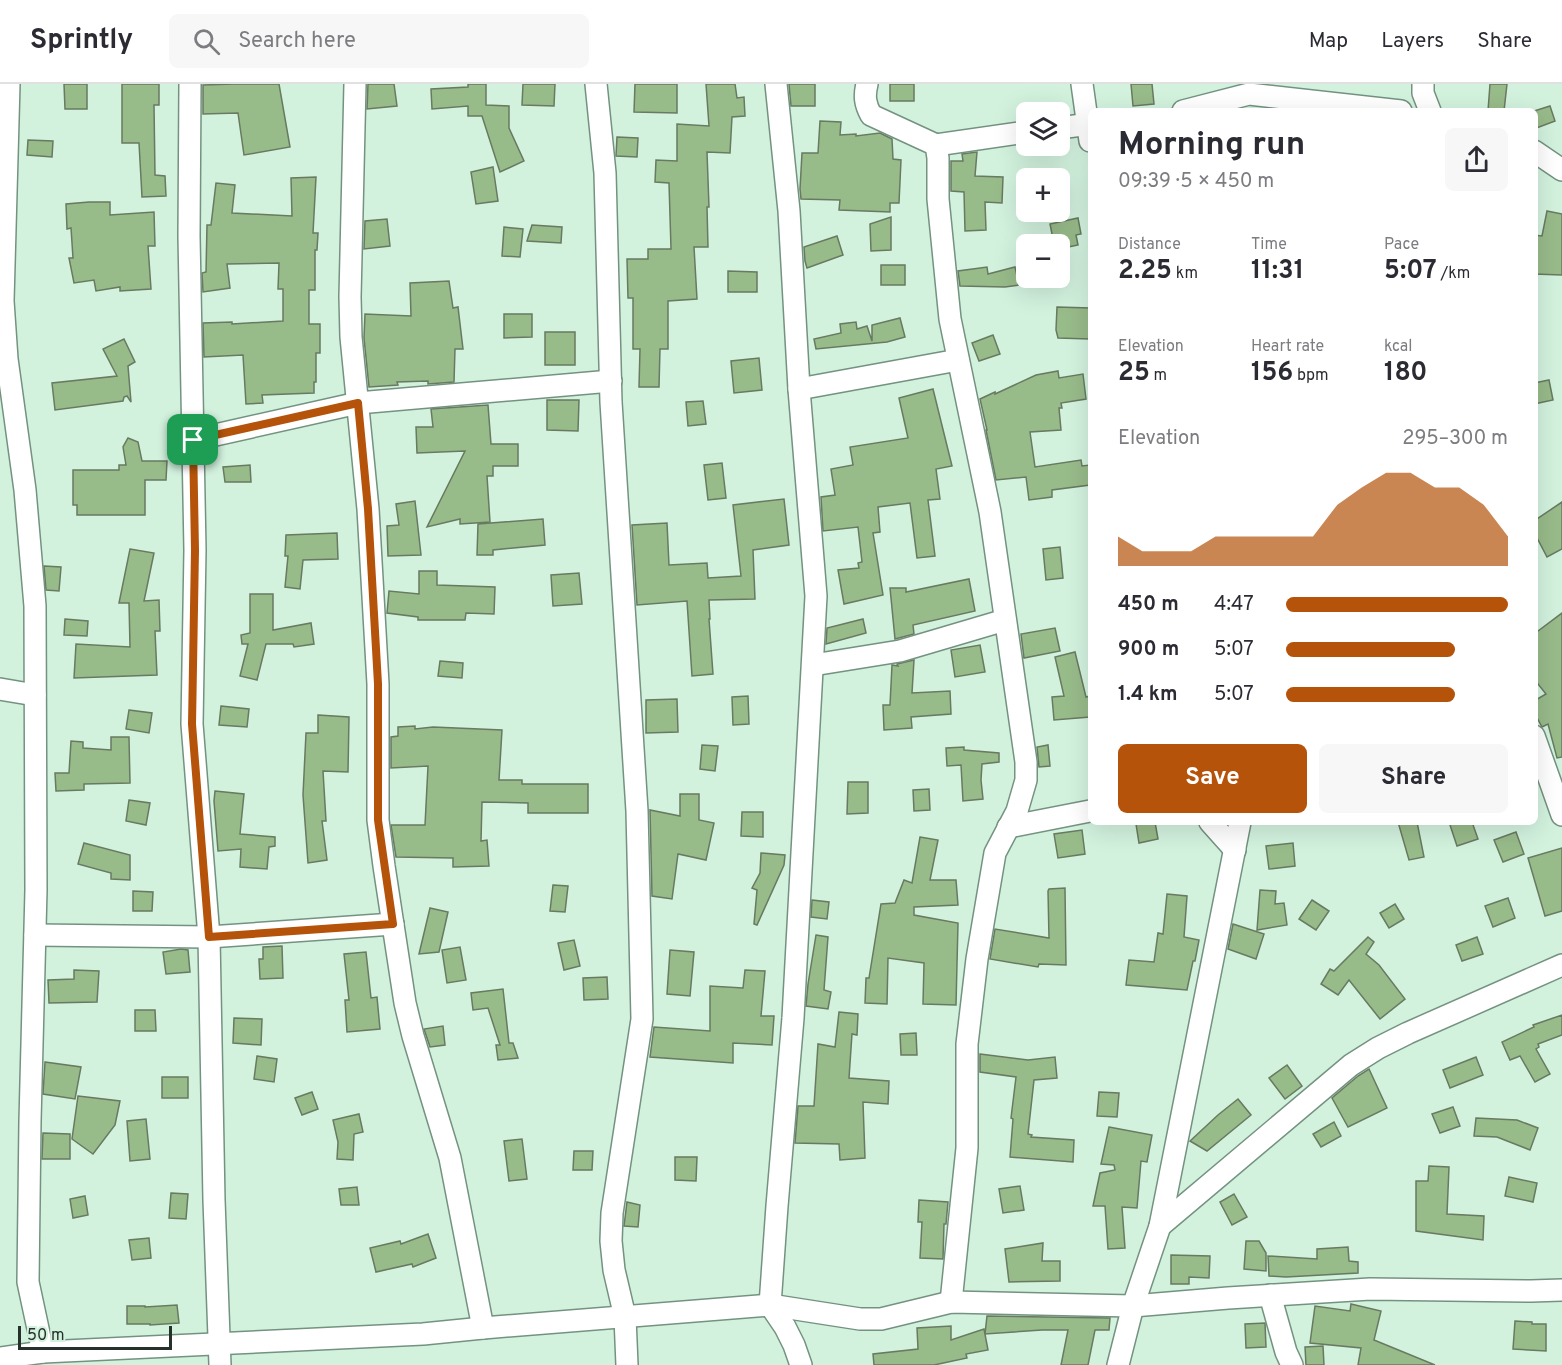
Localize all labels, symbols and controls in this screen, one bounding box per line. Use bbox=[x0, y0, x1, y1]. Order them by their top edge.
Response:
search box bbox=[169, 14, 589, 68]
text: Sprintly bbox=[30, 23, 133, 59]
icon: search bbox=[190, 25, 223, 58]
text: Search here bbox=[238, 28, 356, 55]
text: Map bbox=[1309, 28, 1348, 55]
text: Layers bbox=[1381, 28, 1444, 55]
text: Share bbox=[1477, 28, 1532, 55]
map controls bbox=[1016, 102, 1070, 288]
button: layers bbox=[1016, 102, 1070, 156]
text: Morning run bbox=[1118, 125, 1305, 167]
button: share bbox=[1445, 128, 1508, 191]
button: + bbox=[1016, 168, 1070, 222]
text: 09:39 · 5 × 450 m bbox=[1118, 169, 1274, 195]
button: − bbox=[1016, 234, 1070, 288]
text: Distance bbox=[1118, 235, 1181, 255]
text: Time bbox=[1251, 235, 1287, 255]
text: Pace bbox=[1384, 235, 1419, 255]
text: 2.25 bbox=[1118, 255, 1172, 288]
text: 11:31 bbox=[1251, 255, 1304, 288]
text: 5:07 bbox=[1384, 255, 1437, 288]
text: km bbox=[1172, 264, 1198, 284]
text: /km bbox=[1437, 264, 1470, 284]
text: Elevation bbox=[1118, 337, 1184, 357]
text: Heart rate bbox=[1251, 337, 1324, 357]
text: kcal bbox=[1384, 337, 1412, 357]
text: 25 bbox=[1118, 357, 1150, 390]
text: 156 bbox=[1251, 357, 1293, 390]
text: 180 bbox=[1384, 357, 1427, 390]
text: m bbox=[1150, 366, 1167, 386]
text: bpm bbox=[1293, 366, 1328, 386]
pin bbox=[167, 414, 218, 465]
icon: arrive bbox=[176, 423, 209, 456]
text: Elevation bbox=[1118, 426, 1200, 452]
text: 295–300 m bbox=[1402, 426, 1508, 452]
text: 450 m bbox=[1118, 592, 1179, 618]
text: 4:47 bbox=[1214, 592, 1254, 618]
text: 900 m bbox=[1118, 637, 1179, 663]
text: 5:07 bbox=[1214, 637, 1254, 663]
text: 1.4 km bbox=[1118, 682, 1178, 708]
text: 5:07 bbox=[1214, 682, 1254, 708]
button: Save bbox=[1118, 744, 1307, 813]
button: Share bbox=[1319, 744, 1508, 813]
scale bar bbox=[18, 1323, 172, 1350]
text: 50 m bbox=[27, 1326, 65, 1346]

